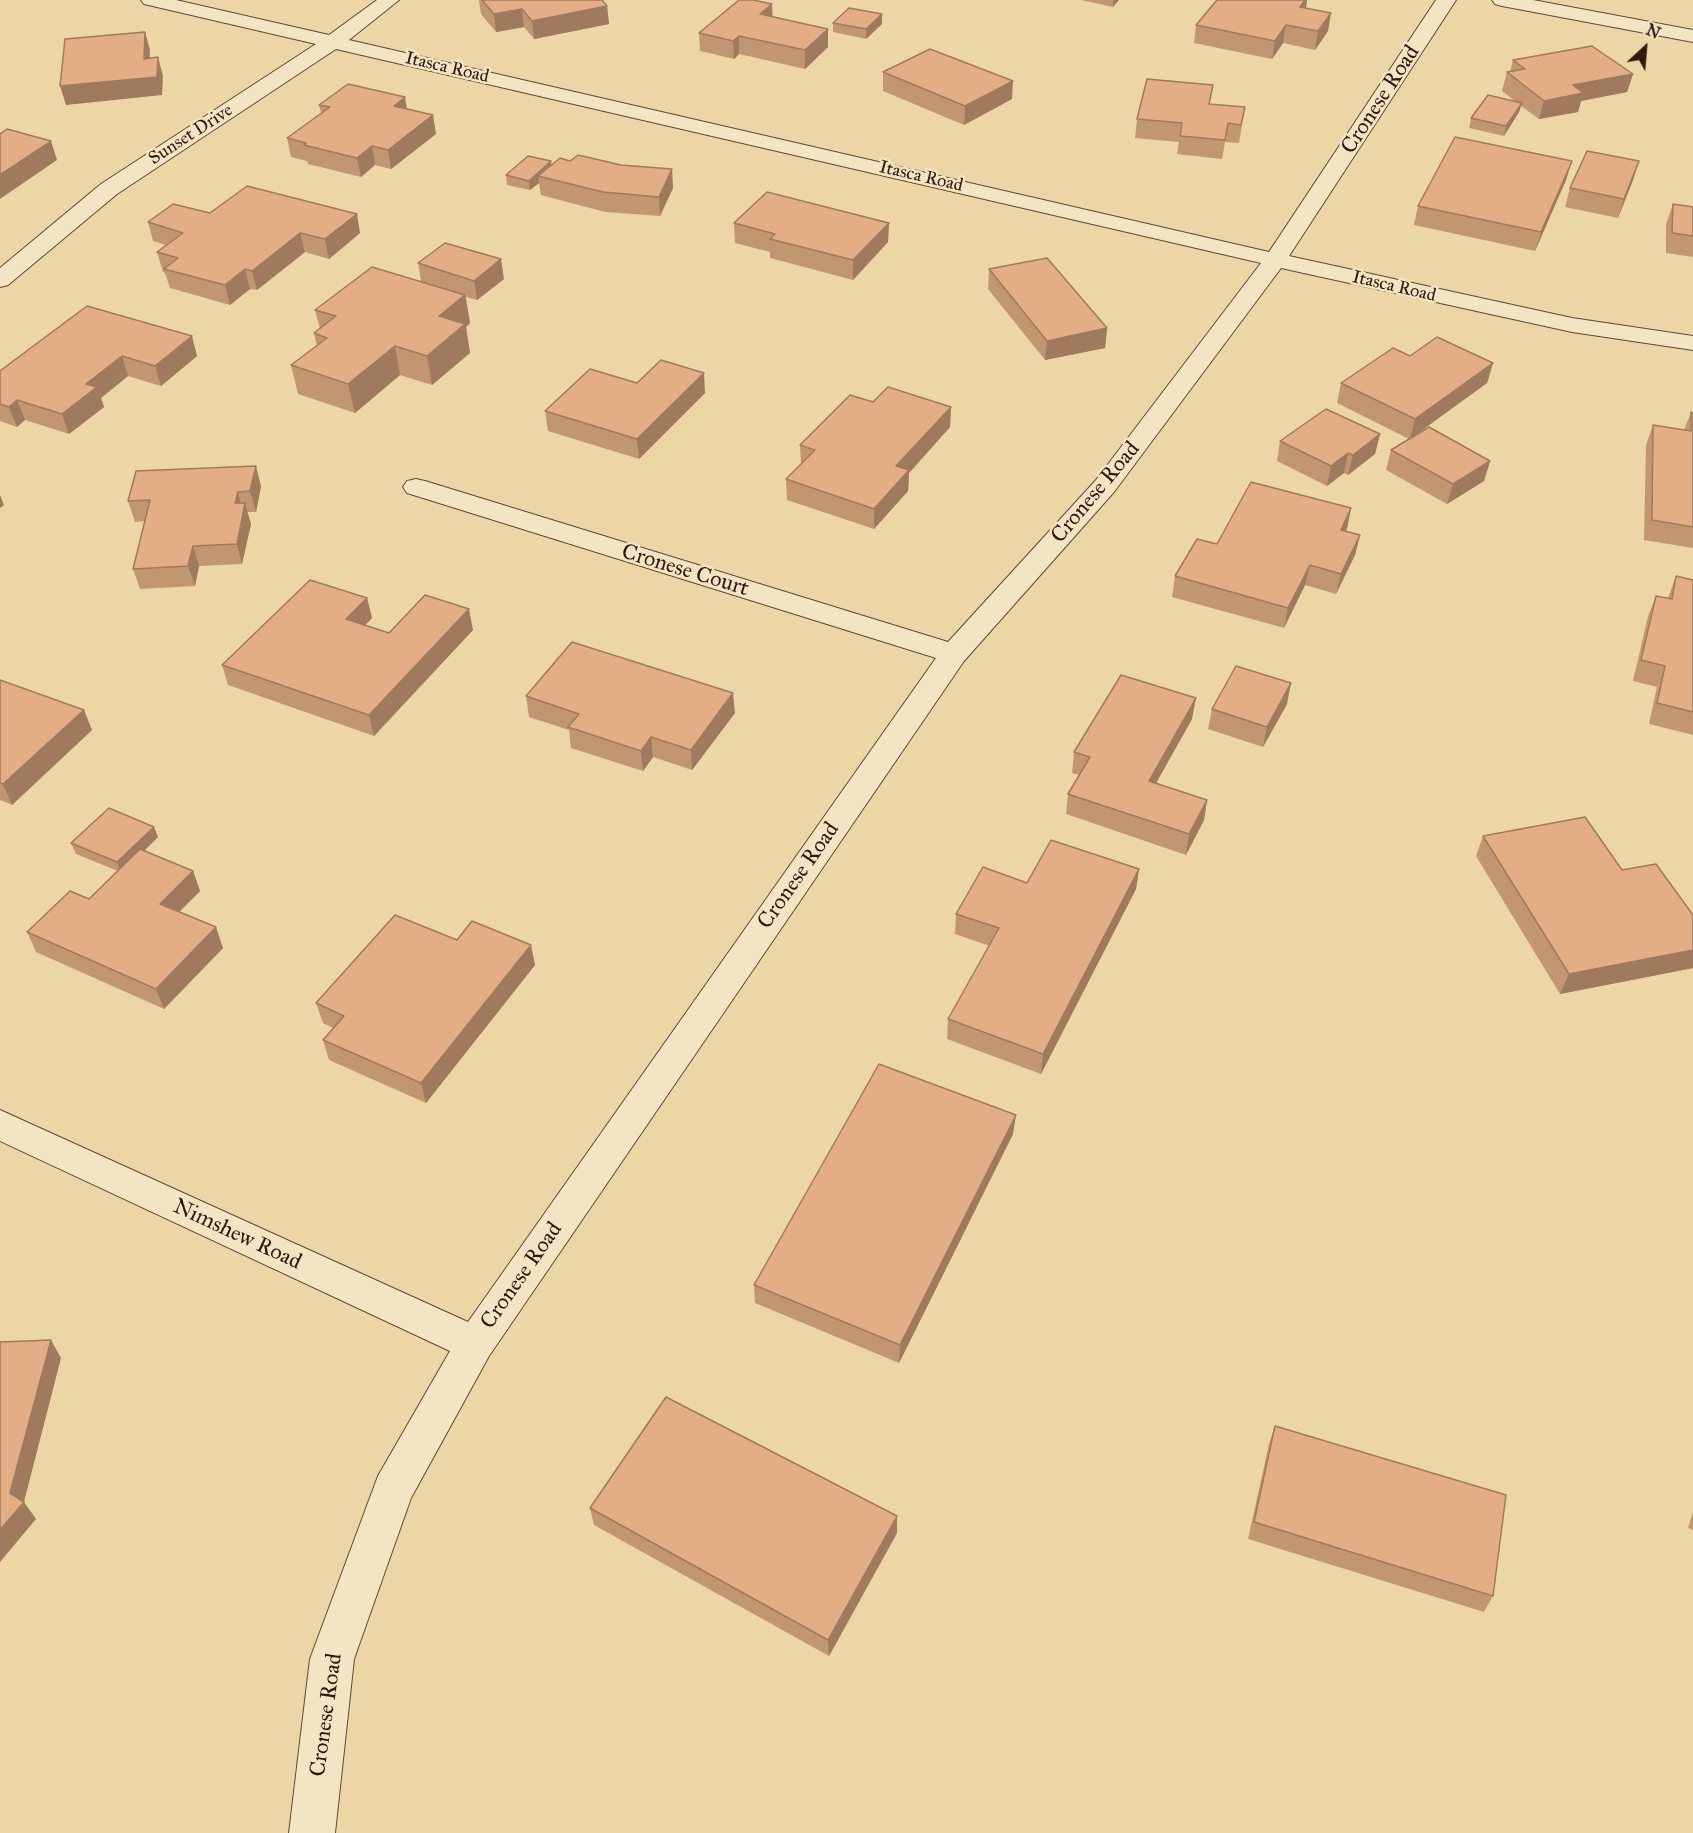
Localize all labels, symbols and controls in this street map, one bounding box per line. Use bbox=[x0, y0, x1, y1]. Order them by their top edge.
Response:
north arrow bbox=[1615, 18, 1675, 78]
text: N bbox=[1643, 20, 1663, 43]
street label: Cronese Road bbox=[1336, 41, 1426, 159]
street label: Itasca Road bbox=[403, 48, 491, 88]
street label: Sunset Drive bbox=[145, 100, 237, 170]
street label: Itasca Road bbox=[877, 157, 965, 197]
street label: Itasca Road bbox=[1350, 267, 1438, 307]
street label: Cronese Road bbox=[1046, 437, 1146, 549]
street label: Cronese Court bbox=[618, 539, 752, 603]
street label: Cronese Road bbox=[753, 818, 845, 934]
street label: Nimshew Road bbox=[169, 1194, 305, 1276]
street label: Cronese Road bbox=[476, 1218, 568, 1334]
street label: Cronese Road bbox=[305, 1652, 349, 1778]

